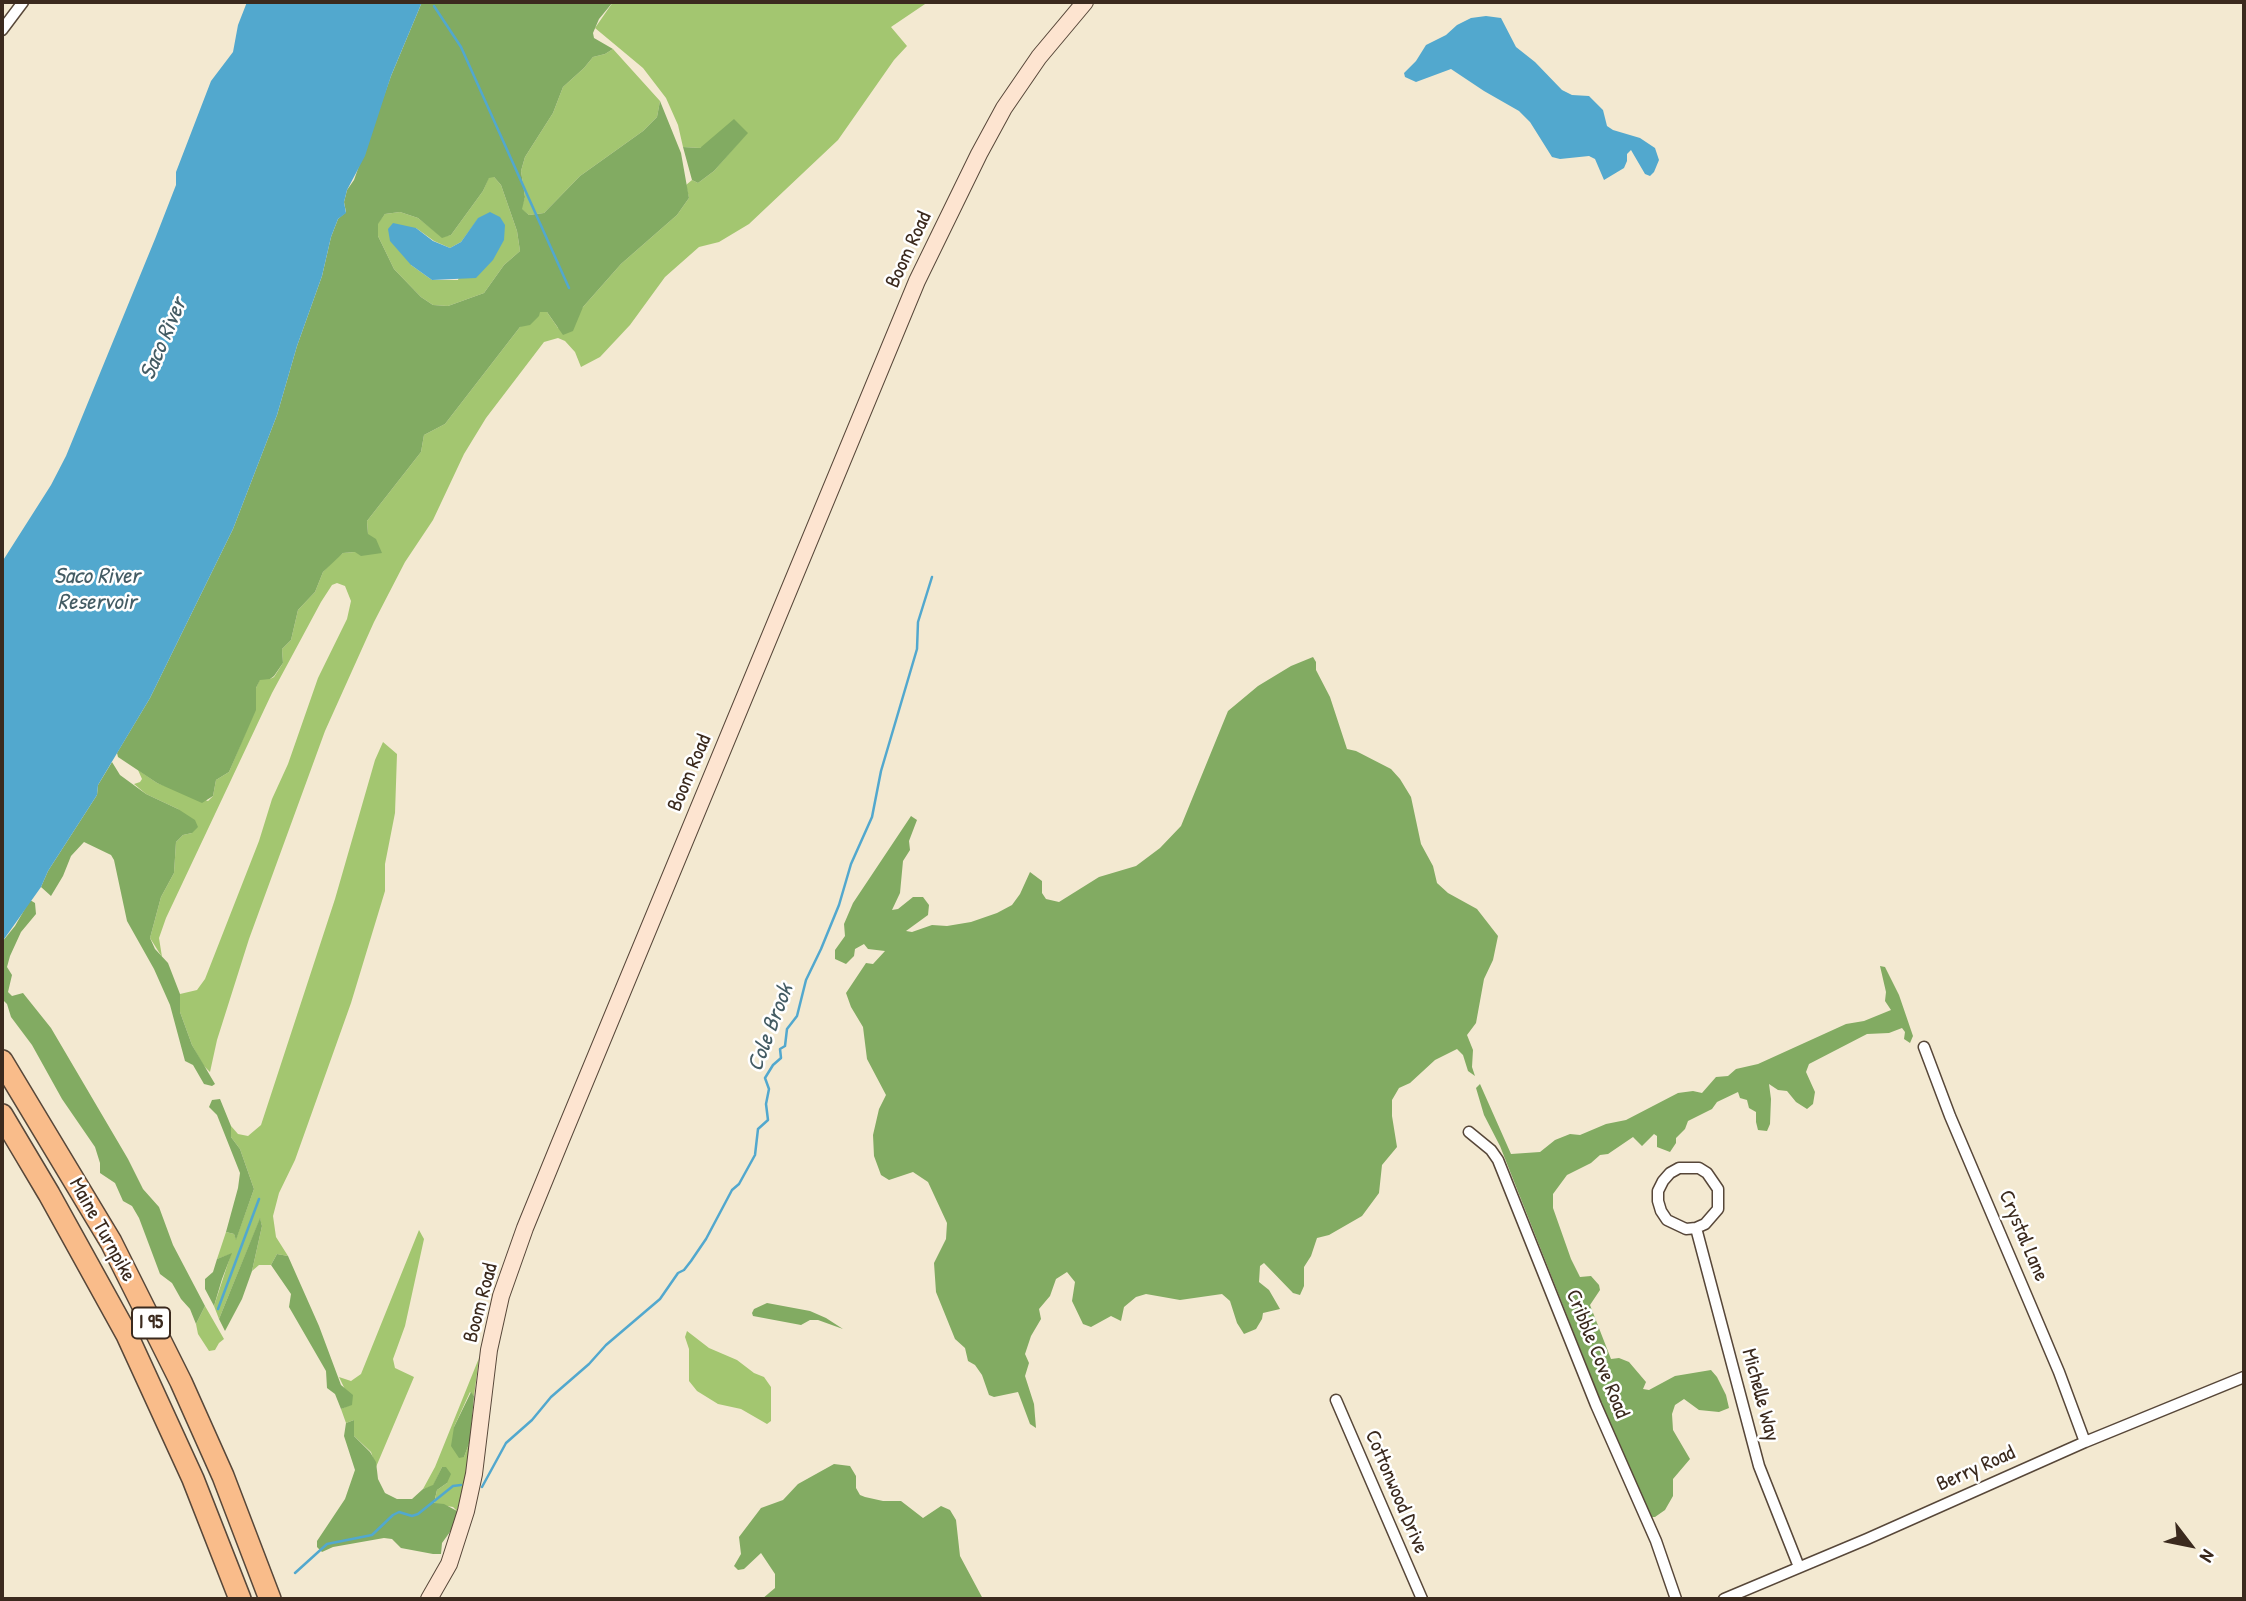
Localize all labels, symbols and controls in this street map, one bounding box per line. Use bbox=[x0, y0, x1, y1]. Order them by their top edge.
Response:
street label: Boom Road bbox=[880, 208, 938, 292]
water label: Saco River bbox=[135, 294, 193, 384]
water label: Saco River Reservoir bbox=[54, 563, 140, 617]
street label: Boom Road bbox=[663, 731, 717, 815]
water label: Cole Brook bbox=[742, 981, 800, 1075]
street label: Maine Turnpike bbox=[63, 1174, 141, 1286]
street label: Crystal Lane bbox=[1993, 1187, 2053, 1285]
street label: Boom Road bbox=[458, 1261, 504, 1345]
street label: Cribble Cove Road bbox=[1560, 1286, 1634, 1422]
road number: I 95 bbox=[132, 1308, 170, 1338]
street label: Michelle Way bbox=[1736, 1346, 1784, 1444]
street label: Cottonwood Drive bbox=[1359, 1427, 1433, 1557]
street label: Berry Road bbox=[1933, 1441, 2019, 1497]
north arrow bbox=[2155, 1510, 2225, 1580]
text: N bbox=[2194, 1545, 2222, 1567]

